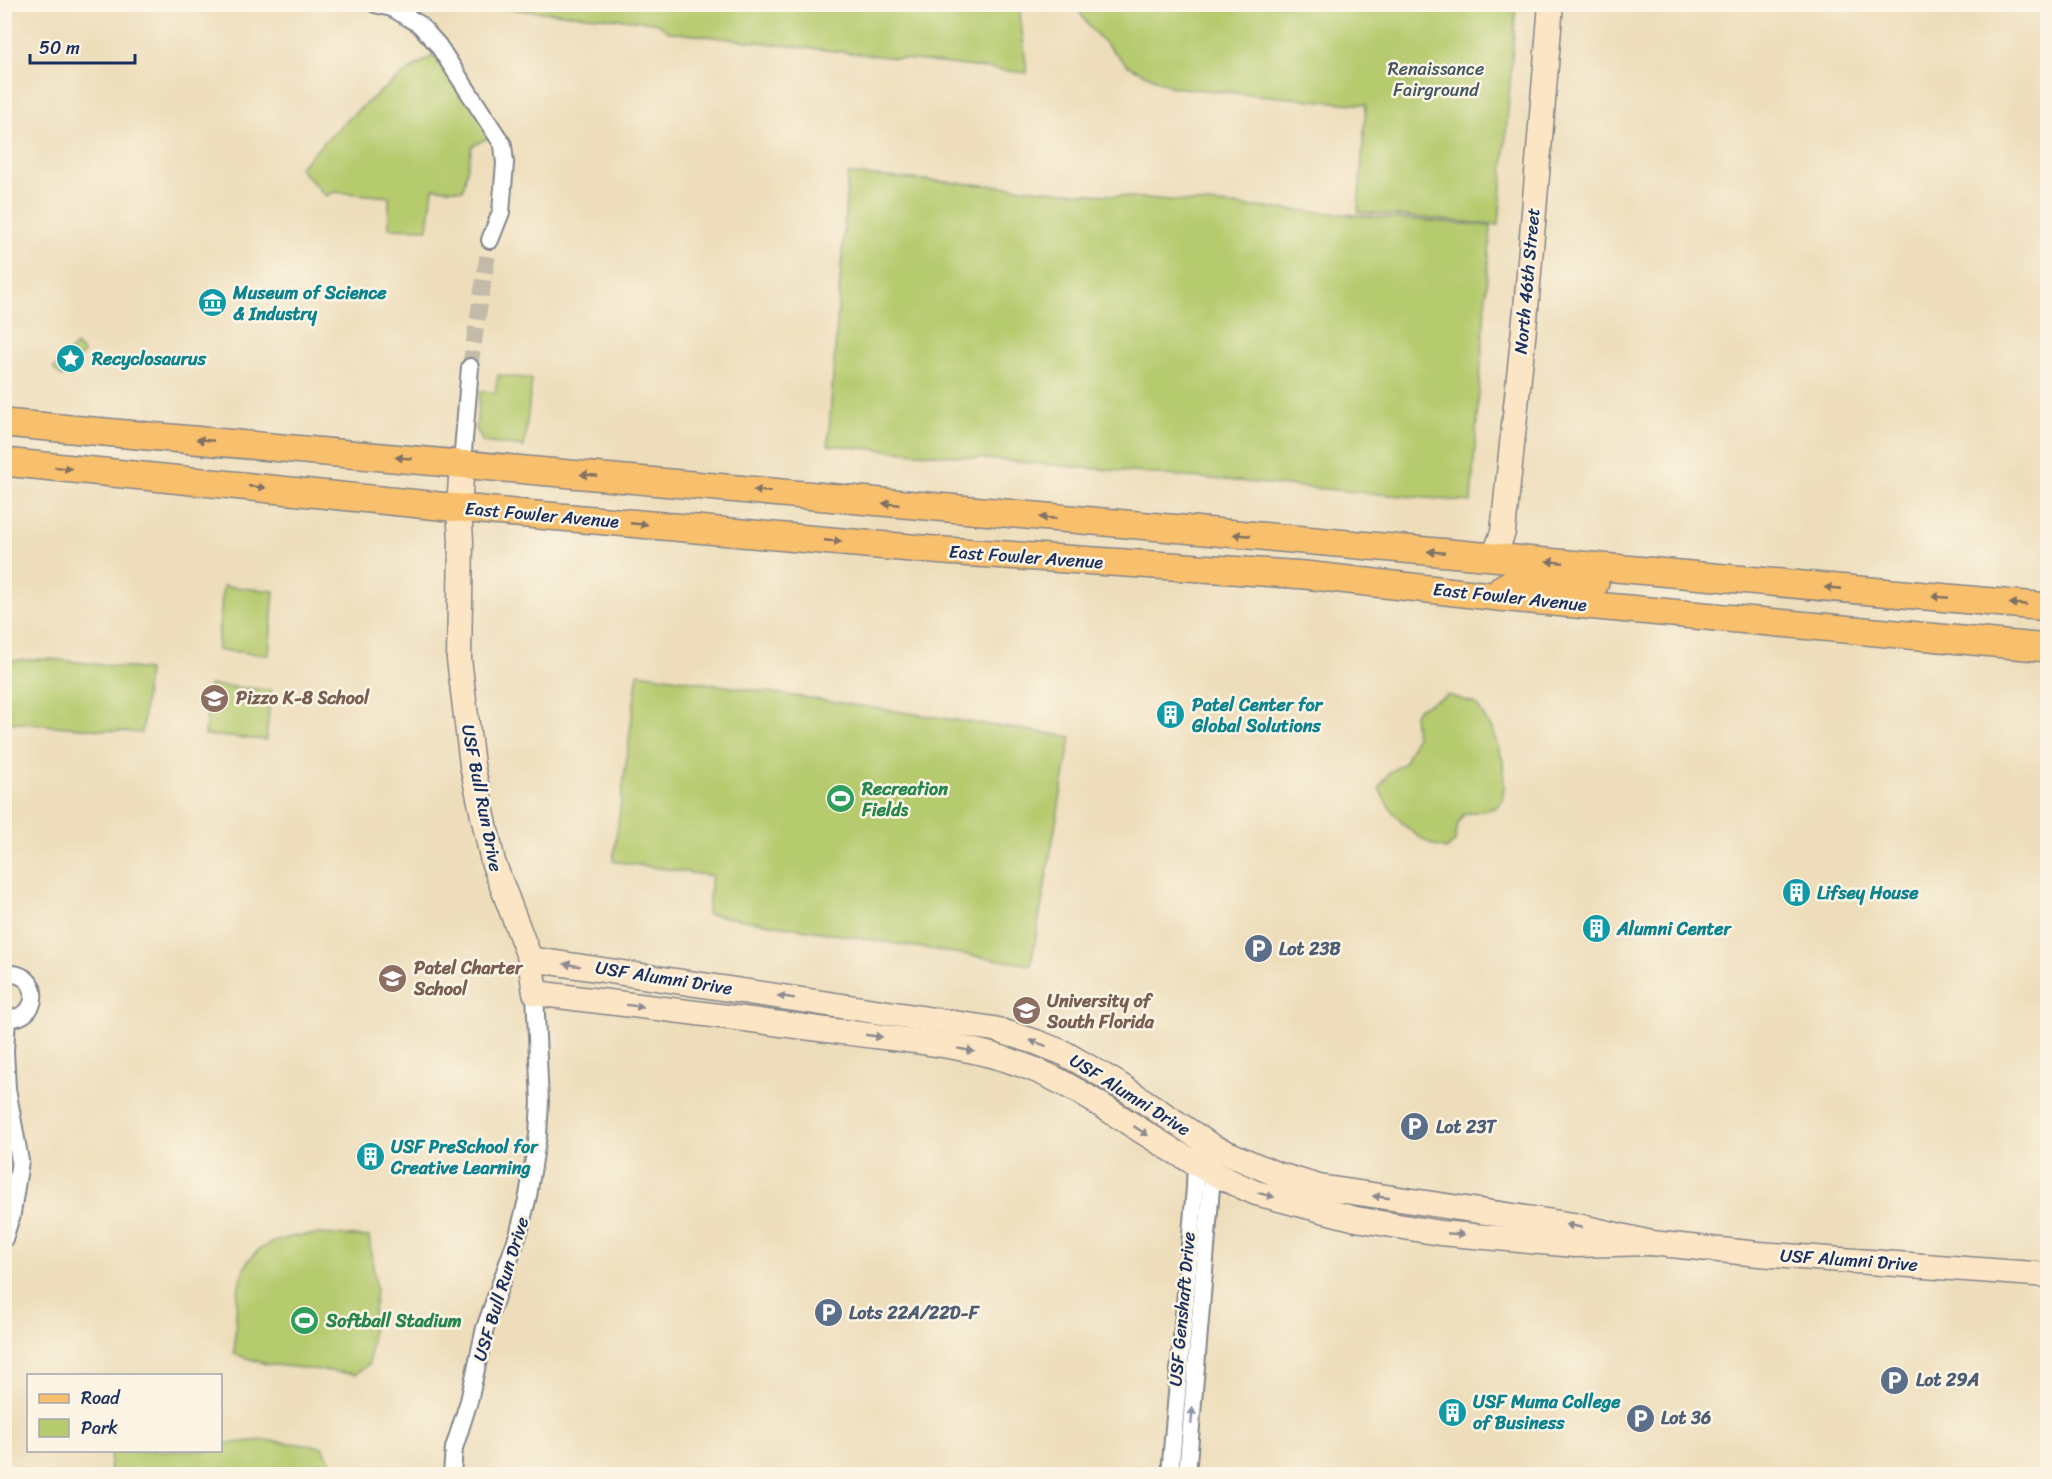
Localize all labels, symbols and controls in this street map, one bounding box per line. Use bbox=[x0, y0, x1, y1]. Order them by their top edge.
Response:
scale bar bbox=[30, 27, 135, 65]
text: 50 m bbox=[39, 32, 80, 64]
park label: Renaissance Fairground bbox=[1388, 53, 1484, 106]
street label: North 46th Street bbox=[1505, 206, 1549, 355]
place label: Museum of Science & Industry bbox=[232, 277, 387, 330]
museum icon: Museum of Science & Industry bbox=[196, 287, 228, 319]
place icon: Recyclosaurus bbox=[55, 343, 87, 375]
place label: Recyclosaurus bbox=[91, 343, 207, 375]
one-way arrow bbox=[195, 435, 214, 445]
one-way arrow bbox=[395, 453, 414, 463]
one-way arrow bbox=[53, 463, 72, 473]
one-way arrow bbox=[580, 470, 599, 480]
one-way arrow bbox=[247, 482, 266, 492]
one-way arrow bbox=[753, 486, 772, 496]
street label: East Fowler Avenue bbox=[464, 492, 621, 538]
one-way arrow bbox=[882, 499, 901, 509]
one-way arrow bbox=[1038, 513, 1057, 523]
one-way arrow bbox=[630, 519, 649, 529]
one-way arrow bbox=[1232, 530, 1251, 540]
one-way arrow bbox=[824, 536, 843, 546]
street label: East Fowler Avenue bbox=[948, 536, 1105, 578]
one-way arrow bbox=[1426, 547, 1445, 557]
one-way arrow bbox=[1545, 557, 1564, 567]
street label: East Fowler Avenue bbox=[1431, 573, 1589, 621]
one-way arrow bbox=[1823, 583, 1842, 593]
one-way arrow bbox=[1930, 592, 1949, 602]
one-way arrow bbox=[2009, 599, 2028, 609]
school or university icon: Pizzo K-8 School bbox=[199, 682, 231, 714]
place label: Pizzo K-8 School bbox=[236, 682, 370, 714]
place label: Patel Center for Global Solutions bbox=[1191, 689, 1324, 742]
building icon: Patel Center for Global Solutions bbox=[1155, 699, 1187, 731]
street label: USF Bull Run Drive bbox=[452, 722, 512, 874]
place label: Recreation Fields bbox=[861, 773, 948, 826]
sports icon: Recreation Fields bbox=[825, 783, 857, 815]
building icon: Lifsey House bbox=[1780, 877, 1812, 909]
place label: Lifsey House bbox=[1817, 877, 1919, 909]
building icon: Alumni Center bbox=[1580, 913, 1612, 945]
place label: Alumni Center bbox=[1616, 913, 1733, 945]
parking icon: Lot 23B bbox=[1242, 933, 1274, 965]
place label: Lot 23B bbox=[1279, 933, 1341, 965]
street label: USF Alumni Drive bbox=[593, 951, 735, 1005]
place label: Patel Charter School bbox=[413, 952, 524, 1005]
one-way arrow bbox=[562, 960, 581, 969]
school or university icon: Patel Charter School bbox=[377, 962, 409, 994]
place label: University of South Florida bbox=[1046, 985, 1155, 1038]
one-way arrow bbox=[776, 992, 795, 1001]
school or university icon: University of South Florida bbox=[1010, 995, 1042, 1027]
one-way arrow bbox=[626, 1001, 645, 1010]
one-way arrow bbox=[865, 1031, 884, 1041]
one-way arrow bbox=[1028, 1037, 1046, 1047]
street label: USF Alumni Drive bbox=[1063, 1045, 1197, 1145]
one-way arrow bbox=[956, 1046, 975, 1055]
parking icon: Lot 23T bbox=[1399, 1111, 1431, 1143]
place label: Lot 23T bbox=[1436, 1111, 1497, 1143]
one-way arrow bbox=[1133, 1125, 1149, 1136]
place label: USF PreSchool for Creative Learning bbox=[390, 1131, 539, 1184]
building icon: USF PreSchool for Creative Learning bbox=[354, 1141, 386, 1173]
one-way arrow bbox=[1257, 1191, 1275, 1201]
one-way arrow bbox=[1371, 1193, 1390, 1202]
street label: USF Bull Run Drive bbox=[464, 1213, 538, 1365]
one-way arrow bbox=[1564, 1221, 1583, 1230]
one-way arrow bbox=[1447, 1229, 1466, 1239]
street label: USF Genshaft Drive bbox=[1159, 1230, 1205, 1388]
street label: USF Alumni Drive bbox=[1779, 1239, 1919, 1281]
parking icon: Lots 22A/22D-F bbox=[812, 1297, 844, 1329]
place label: Lots 22A/22D-F bbox=[849, 1297, 981, 1329]
sports icon: Softball Stadium bbox=[289, 1305, 321, 1337]
place label: Softball Stadium bbox=[325, 1305, 462, 1337]
parking icon: Lot 29A bbox=[1879, 1364, 1911, 1396]
place label: Lot 29A bbox=[1916, 1364, 1979, 1396]
legend bbox=[27, 1374, 222, 1452]
text: Road bbox=[81, 1382, 121, 1414]
place label: USF Muma College of Business bbox=[1473, 1386, 1621, 1439]
building icon: USF Muma College of Business bbox=[1436, 1396, 1468, 1428]
parking icon: Lot 36 bbox=[1624, 1402, 1656, 1434]
place label: Lot 36 bbox=[1661, 1402, 1711, 1434]
one-way arrow bbox=[1187, 1407, 1197, 1426]
text: Park bbox=[81, 1412, 118, 1444]

